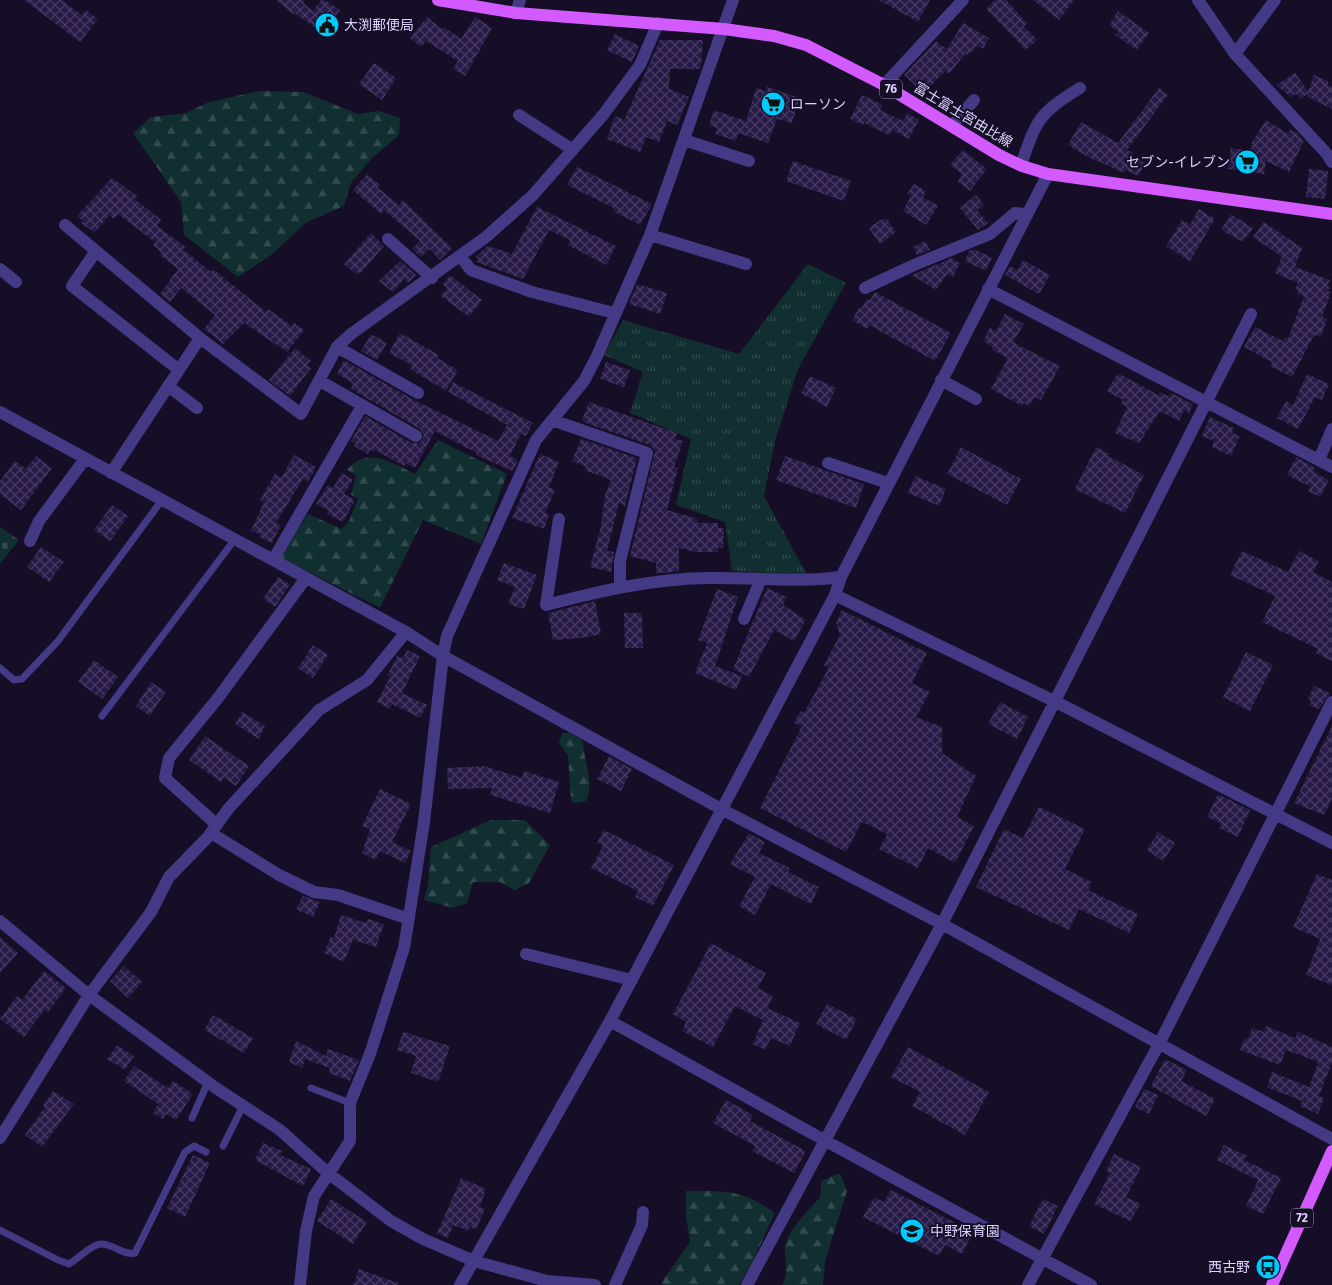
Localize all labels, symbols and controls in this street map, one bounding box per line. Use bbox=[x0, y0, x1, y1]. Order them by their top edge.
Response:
public building icon: 大渕郵便局 bbox=[314, 12, 340, 38]
place label: 大渕郵便局 bbox=[344, 17, 414, 34]
street label: 富士富士宮由比線 bbox=[911, 79, 1015, 151]
road number: 76 bbox=[880, 80, 902, 98]
supermarket icon: ローソン bbox=[760, 91, 786, 117]
place label: ローソン bbox=[790, 96, 846, 113]
supermarket icon: セブン-イレブン bbox=[1234, 149, 1260, 175]
place label: セブン-イレブン bbox=[1126, 154, 1230, 171]
road number: 72 bbox=[1291, 1208, 1313, 1228]
school or university icon: 中野保育園 bbox=[899, 1218, 925, 1244]
place label: 中野保育園 bbox=[930, 1223, 1000, 1240]
bus stop icon: 西古野 bbox=[1255, 1254, 1281, 1280]
place label: 西古野 bbox=[1208, 1259, 1250, 1276]

